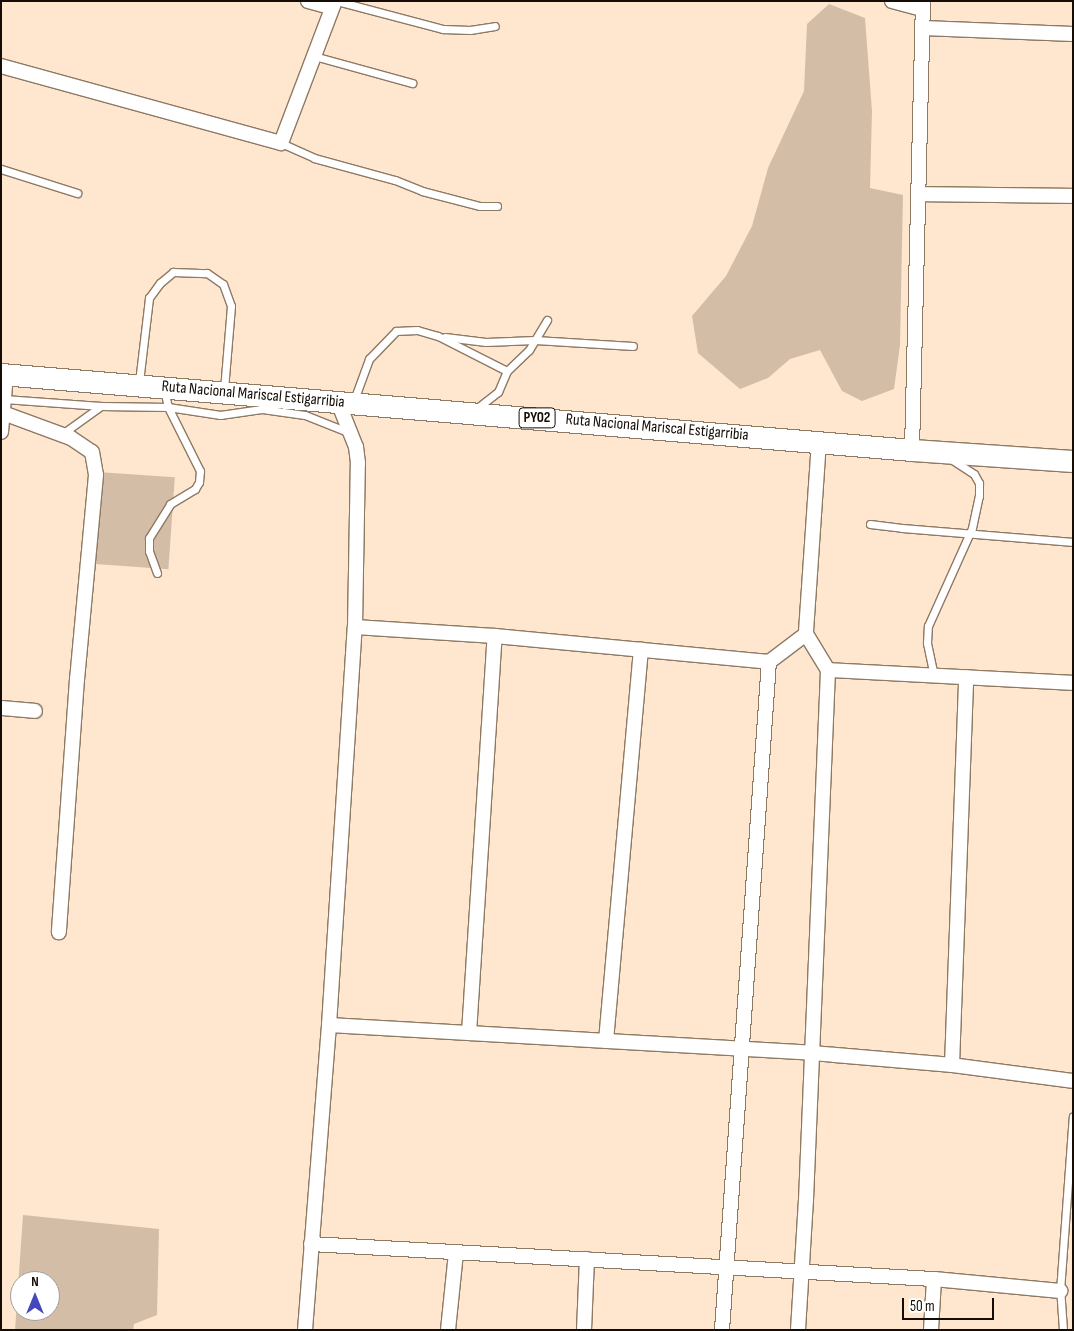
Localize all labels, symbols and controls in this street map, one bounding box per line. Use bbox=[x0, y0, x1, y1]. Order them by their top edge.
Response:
street label: Ruta Nacional Mariscal Estigarribia bbox=[161, 377, 345, 413]
road number: PY02 bbox=[518, 406, 556, 430]
street label: Ruta Nacional Mariscal Estigarribia bbox=[565, 410, 749, 446]
north arrow bbox=[10, 1271, 60, 1321]
text: N bbox=[31, 1273, 39, 1290]
scale bar bbox=[904, 1288, 996, 1320]
text: 50 m bbox=[910, 1297, 935, 1316]

